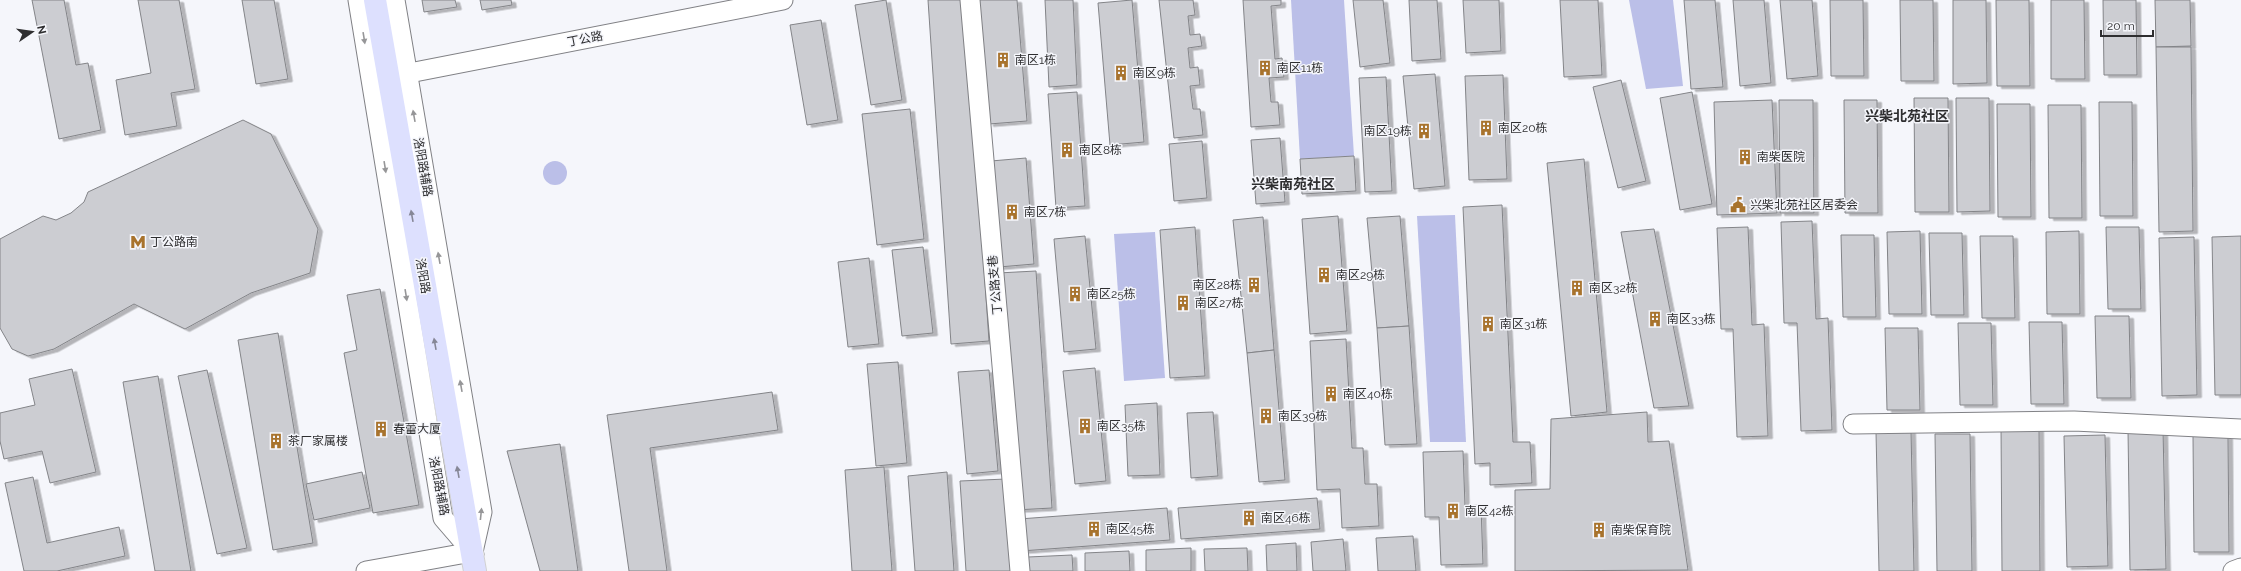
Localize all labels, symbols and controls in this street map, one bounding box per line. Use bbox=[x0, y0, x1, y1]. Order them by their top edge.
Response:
north arrow bbox=[12, 12, 52, 52]
scale bar bbox=[2101, 12, 2153, 38]
text: 20 m bbox=[2107, 19, 2135, 33]
text: N bbox=[34, 24, 49, 35]
street label: 丁公路 bbox=[566, 29, 604, 49]
one-way arrow bbox=[361, 32, 367, 45]
building icon: 南区1栋 bbox=[994, 51, 1012, 69]
place label: 南区1栋 bbox=[1015, 53, 1056, 67]
building icon: 南区11栋 bbox=[1256, 59, 1274, 77]
place label: 南区11栋 bbox=[1277, 61, 1323, 75]
building icon: 南区9栋 bbox=[1112, 64, 1130, 82]
place label: 南区9栋 bbox=[1133, 66, 1176, 80]
district label: 兴柴北苑社区 bbox=[1865, 108, 1949, 124]
one-way arrow bbox=[411, 110, 417, 122]
building icon: 南区20栋 bbox=[1477, 119, 1495, 137]
place label: 南区20栋 bbox=[1498, 121, 1548, 135]
building icon: 南区19栋 bbox=[1415, 122, 1433, 140]
place label: 南区19栋 bbox=[1364, 124, 1412, 138]
street label: 洛阳路辅路 bbox=[411, 136, 435, 198]
building icon: 南区8栋 bbox=[1058, 141, 1076, 159]
place label: 南区8栋 bbox=[1079, 143, 1122, 157]
building icon: 南柴医院 bbox=[1736, 148, 1754, 166]
place label: 南柴医院 bbox=[1757, 150, 1805, 164]
one-way arrow bbox=[382, 161, 388, 173]
district label: 兴柴南苑社区 bbox=[1251, 176, 1335, 192]
public building icon: 兴柴北苑社区居委会 bbox=[1729, 196, 1747, 214]
place label: 兴柴北苑社区居委会 bbox=[1750, 198, 1858, 212]
building icon: 南区7栋 bbox=[1003, 203, 1021, 221]
place label: 南区7栋 bbox=[1024, 205, 1066, 219]
one-way arrow bbox=[409, 210, 415, 223]
metro station icon: 丁公路南 bbox=[129, 233, 147, 251]
place label: 丁公路南 bbox=[150, 235, 198, 249]
one-way arrow bbox=[435, 252, 441, 264]
street label: 丁公路支巷 bbox=[985, 254, 1005, 316]
street label: 洛阳路 bbox=[413, 257, 433, 295]
building icon: 南区29栋 bbox=[1315, 266, 1333, 284]
place label: 南区29栋 bbox=[1336, 268, 1385, 282]
building icon: 南区28栋 bbox=[1245, 276, 1263, 294]
place label: 南区28栋 bbox=[1193, 278, 1242, 292]
building icon: 南区32栋 bbox=[1568, 279, 1586, 297]
place label: 南区32栋 bbox=[1589, 281, 1638, 295]
building icon: 南区25栋 bbox=[1066, 285, 1084, 303]
place label: 南区25栋 bbox=[1087, 287, 1136, 301]
one-way arrow bbox=[403, 289, 409, 301]
building icon: 南区27栋 bbox=[1174, 294, 1192, 312]
place label: 南区27栋 bbox=[1195, 296, 1244, 310]
building icon: 南区33栋 bbox=[1646, 310, 1664, 328]
place label: 南区33栋 bbox=[1667, 312, 1716, 326]
building icon: 南区31栋 bbox=[1479, 315, 1497, 333]
place label: 南区31栋 bbox=[1500, 317, 1548, 331]
one-way arrow bbox=[432, 338, 438, 351]
one-way arrow bbox=[457, 380, 463, 392]
building icon: 南区40栋 bbox=[1322, 385, 1340, 403]
place label: 南区40栋 bbox=[1343, 387, 1393, 401]
building icon: 南区39栋 bbox=[1257, 407, 1275, 425]
place label: 南区39栋 bbox=[1278, 409, 1327, 423]
building icon: 南区35栋 bbox=[1076, 417, 1094, 435]
place label: 南区35栋 bbox=[1097, 419, 1146, 433]
building icon: 春蕾大厦 bbox=[372, 420, 390, 438]
place label: 春蕾大厦 bbox=[393, 422, 441, 436]
building icon: 茶厂家属楼 bbox=[267, 432, 285, 450]
place label: 茶厂家属楼 bbox=[288, 434, 348, 448]
street label: 洛阳路辅路 bbox=[426, 455, 452, 517]
one-way arrow bbox=[455, 466, 461, 478]
building icon: 南区42栋 bbox=[1444, 502, 1462, 520]
place label: 南区42栋 bbox=[1465, 504, 1514, 518]
one-way arrow bbox=[478, 508, 484, 520]
building icon: 南区46栋 bbox=[1240, 509, 1258, 527]
place label: 南区46栋 bbox=[1261, 511, 1311, 525]
building icon: 南区45栋 bbox=[1085, 520, 1103, 538]
building icon: 南柴保育院 bbox=[1590, 521, 1608, 539]
place label: 南区45栋 bbox=[1106, 522, 1155, 536]
place label: 南柴保育院 bbox=[1611, 523, 1671, 537]

